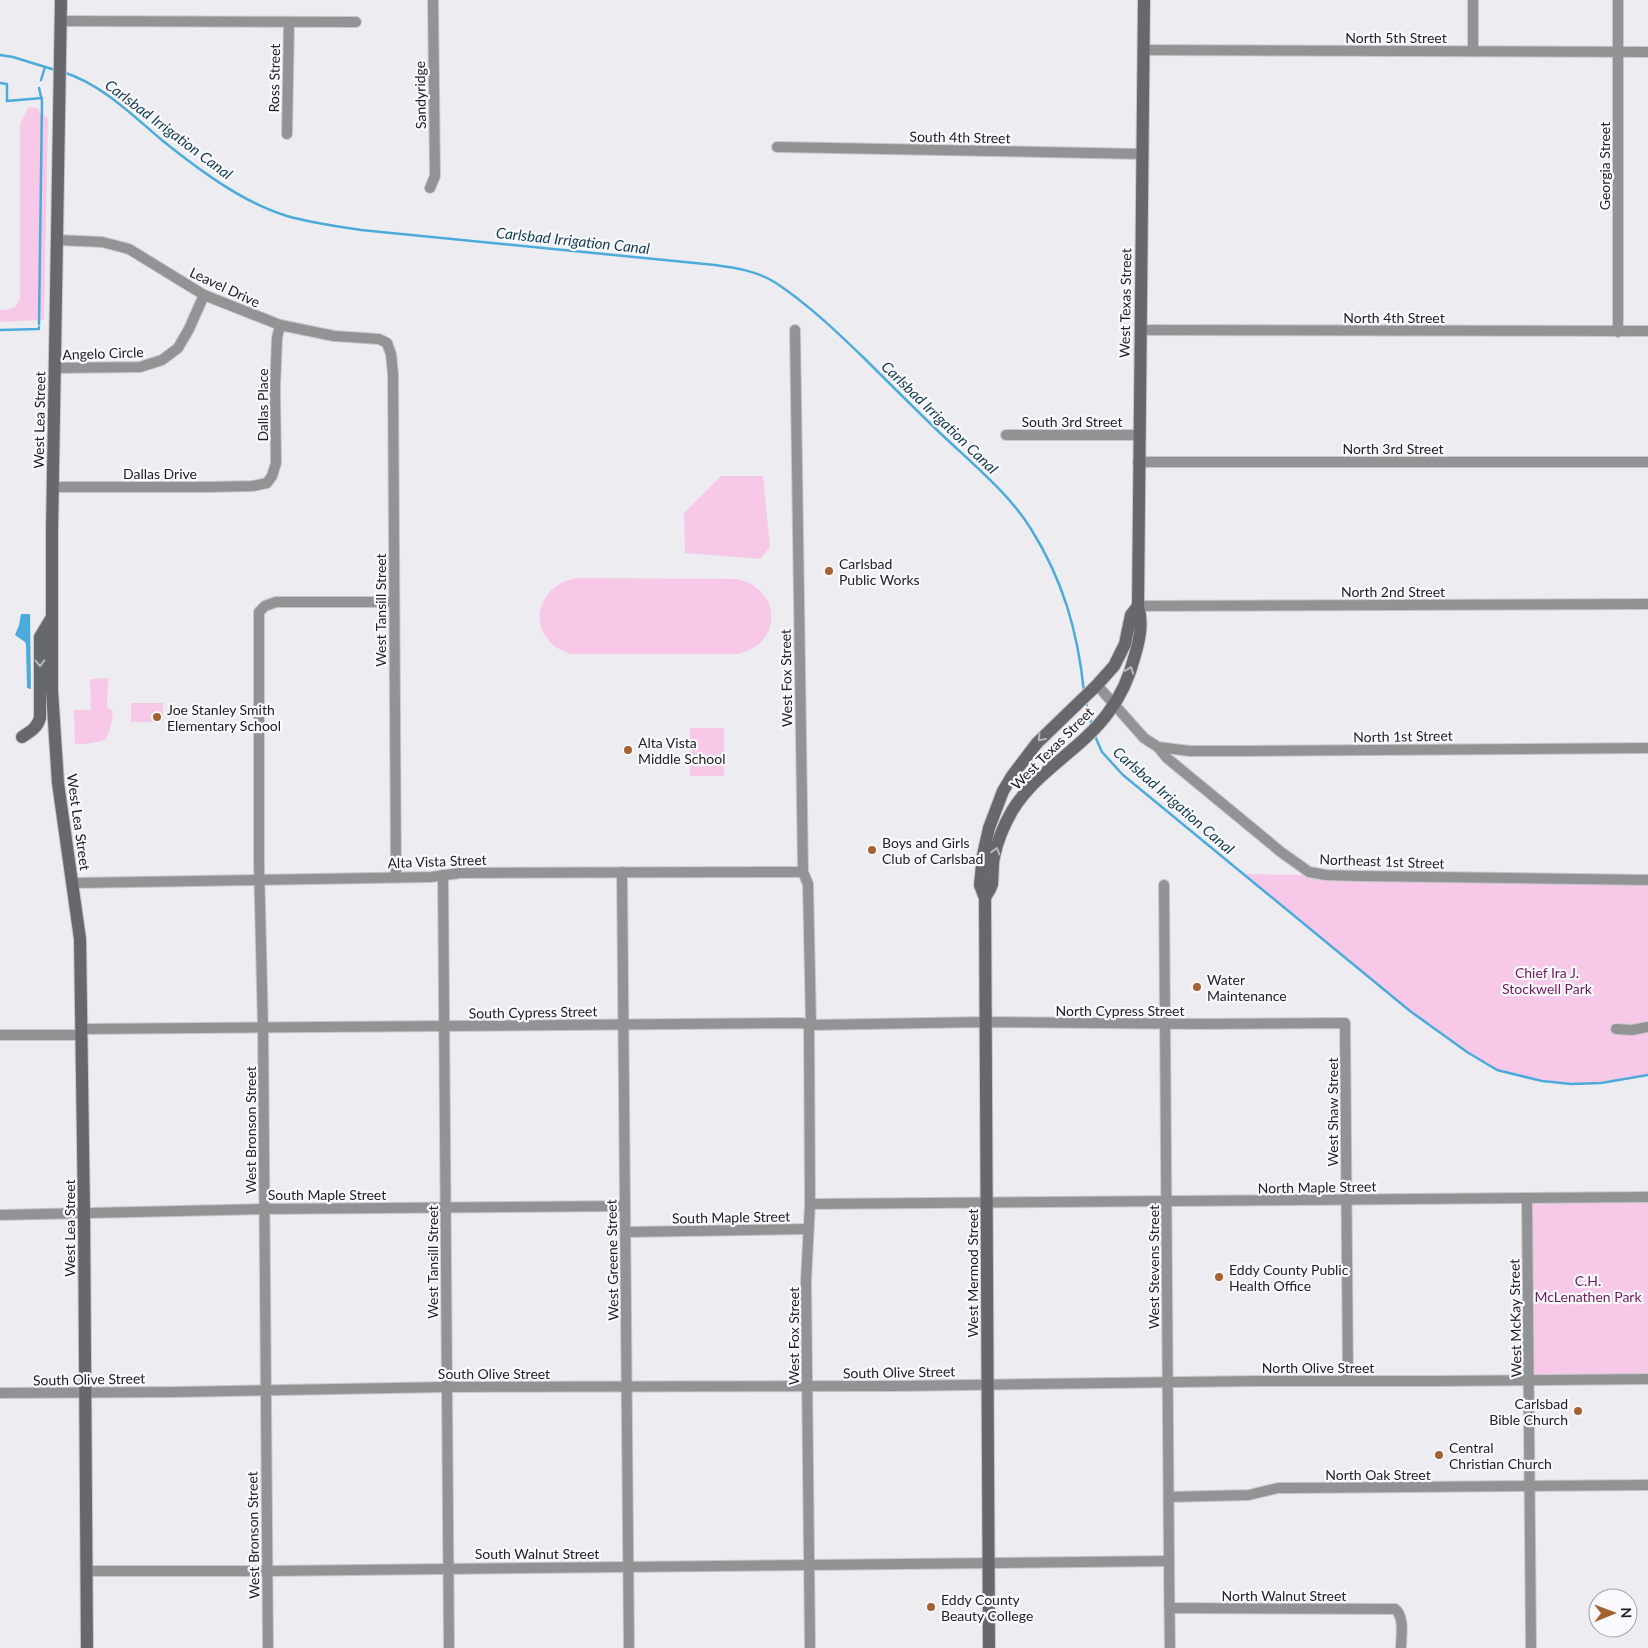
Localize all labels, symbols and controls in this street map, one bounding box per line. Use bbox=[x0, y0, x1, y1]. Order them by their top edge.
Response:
street label: North 5th Street bbox=[1345, 29, 1447, 46]
street label: Ross Street bbox=[265, 43, 283, 113]
street label: Sandyridge bbox=[411, 61, 429, 129]
water label: Carlsbad Irrigation Canal bbox=[102, 75, 237, 183]
street label: Georgia Street bbox=[1596, 122, 1613, 210]
street label: South 4th Street bbox=[909, 128, 1011, 146]
water label: Carlsbad Irrigation Canal bbox=[495, 223, 651, 257]
street label: West Texas Street bbox=[1116, 248, 1134, 358]
street label: Leavel Drive bbox=[187, 263, 263, 311]
street label: North 4th Street bbox=[1343, 309, 1445, 326]
street label: Angelo Circle bbox=[62, 343, 144, 363]
water label: Carlsbad Irrigation Canal bbox=[878, 357, 1002, 478]
street label: Dallas Place bbox=[254, 368, 271, 442]
street label: West Lea Street bbox=[30, 371, 48, 469]
street label: South 3rd Street bbox=[1022, 413, 1122, 430]
street label: North 3rd Street bbox=[1342, 440, 1444, 457]
street label: Dallas Drive bbox=[123, 465, 197, 482]
street label: West Tansill Street bbox=[372, 553, 389, 667]
place label: Carlsbad Public Works bbox=[839, 555, 920, 588]
marker: Carlsbad Public Works bbox=[823, 565, 835, 577]
street label: North 2nd Street bbox=[1341, 583, 1445, 600]
street label: West Fox Street bbox=[777, 629, 795, 727]
one-way arrow bbox=[35, 659, 46, 667]
one-way arrow bbox=[1124, 667, 1134, 675]
place label: Joe Stanley Smith Elementary School bbox=[167, 701, 281, 734]
street label: West Texas Street bbox=[1007, 703, 1097, 793]
marker: Joe Stanley Smith Elementary School bbox=[151, 711, 163, 723]
street label: North 1st Street bbox=[1353, 727, 1453, 745]
one-way arrow bbox=[1038, 733, 1047, 742]
place label: Alta Vista Middle School bbox=[638, 734, 725, 767]
water label: Carlsbad Irrigation Canal bbox=[1110, 743, 1239, 858]
marker: Alta Vista Middle School bbox=[622, 744, 634, 756]
street label: West Lea Street bbox=[64, 773, 94, 871]
place label: Boys and Girls Club of Carlsbad bbox=[882, 834, 983, 867]
marker: Boys and Girls Club of Carlsbad bbox=[866, 844, 878, 856]
one-way arrow bbox=[990, 847, 1001, 856]
street label: Northeast 1st Street bbox=[1319, 850, 1445, 872]
street label: Alta Vista Street bbox=[387, 851, 487, 871]
park label: Chief Ira J. Stockwell Park bbox=[1502, 964, 1593, 997]
place label: Water Maintenance bbox=[1207, 971, 1287, 1004]
marker: Water Maintenance bbox=[1191, 981, 1203, 993]
street label: South Cypress Street bbox=[469, 1002, 597, 1022]
street label: North Cypress Street bbox=[1056, 1002, 1184, 1019]
street label: West Shaw Street bbox=[1324, 1057, 1341, 1167]
street label: West Bronson Street bbox=[242, 1066, 259, 1194]
street label: North Maple Street bbox=[1258, 1177, 1376, 1197]
street label: West Lea Street bbox=[61, 1179, 78, 1277]
street label: South Maple Street bbox=[268, 1186, 386, 1203]
street label: West Greene Street bbox=[602, 1199, 622, 1321]
street label: West Tansill Street bbox=[424, 1205, 441, 1319]
street label: West Stevens Street bbox=[1145, 1205, 1162, 1329]
street label: South Maple Street bbox=[672, 1207, 790, 1227]
street label: West Mermod Street bbox=[964, 1209, 981, 1337]
street label: West McKay Street bbox=[1505, 1259, 1525, 1377]
place label: Eddy County Public Health Office bbox=[1229, 1261, 1349, 1294]
marker: Eddy County Public Health Office bbox=[1213, 1271, 1225, 1283]
park label: C.H. McLenathen Park bbox=[1534, 1272, 1642, 1305]
street label: West Fox Street bbox=[785, 1287, 802, 1385]
street label: North Olive Street bbox=[1262, 1359, 1374, 1376]
street label: South Olive Street bbox=[843, 1363, 955, 1381]
street label: South Olive Street bbox=[438, 1365, 550, 1382]
street label: South Olive Street bbox=[33, 1370, 145, 1388]
place label: Carlsbad Bible Church bbox=[1489, 1395, 1568, 1428]
marker: Carlsbad Bible Church bbox=[1572, 1405, 1584, 1417]
place label: Central Christian Church bbox=[1449, 1439, 1552, 1472]
marker: Central Christian Church bbox=[1433, 1449, 1445, 1461]
street label: North Oak Street bbox=[1325, 1466, 1431, 1483]
street label: West Bronson Street bbox=[243, 1471, 263, 1599]
street label: South Walnut Street bbox=[475, 1545, 599, 1562]
street label: North Walnut Street bbox=[1222, 1587, 1346, 1604]
north arrow bbox=[1588, 1588, 1638, 1638]
place label: Eddy County Beauty College bbox=[941, 1591, 1033, 1624]
marker: Eddy County Beauty College bbox=[925, 1601, 937, 1613]
text: N bbox=[1618, 1607, 1635, 1618]

